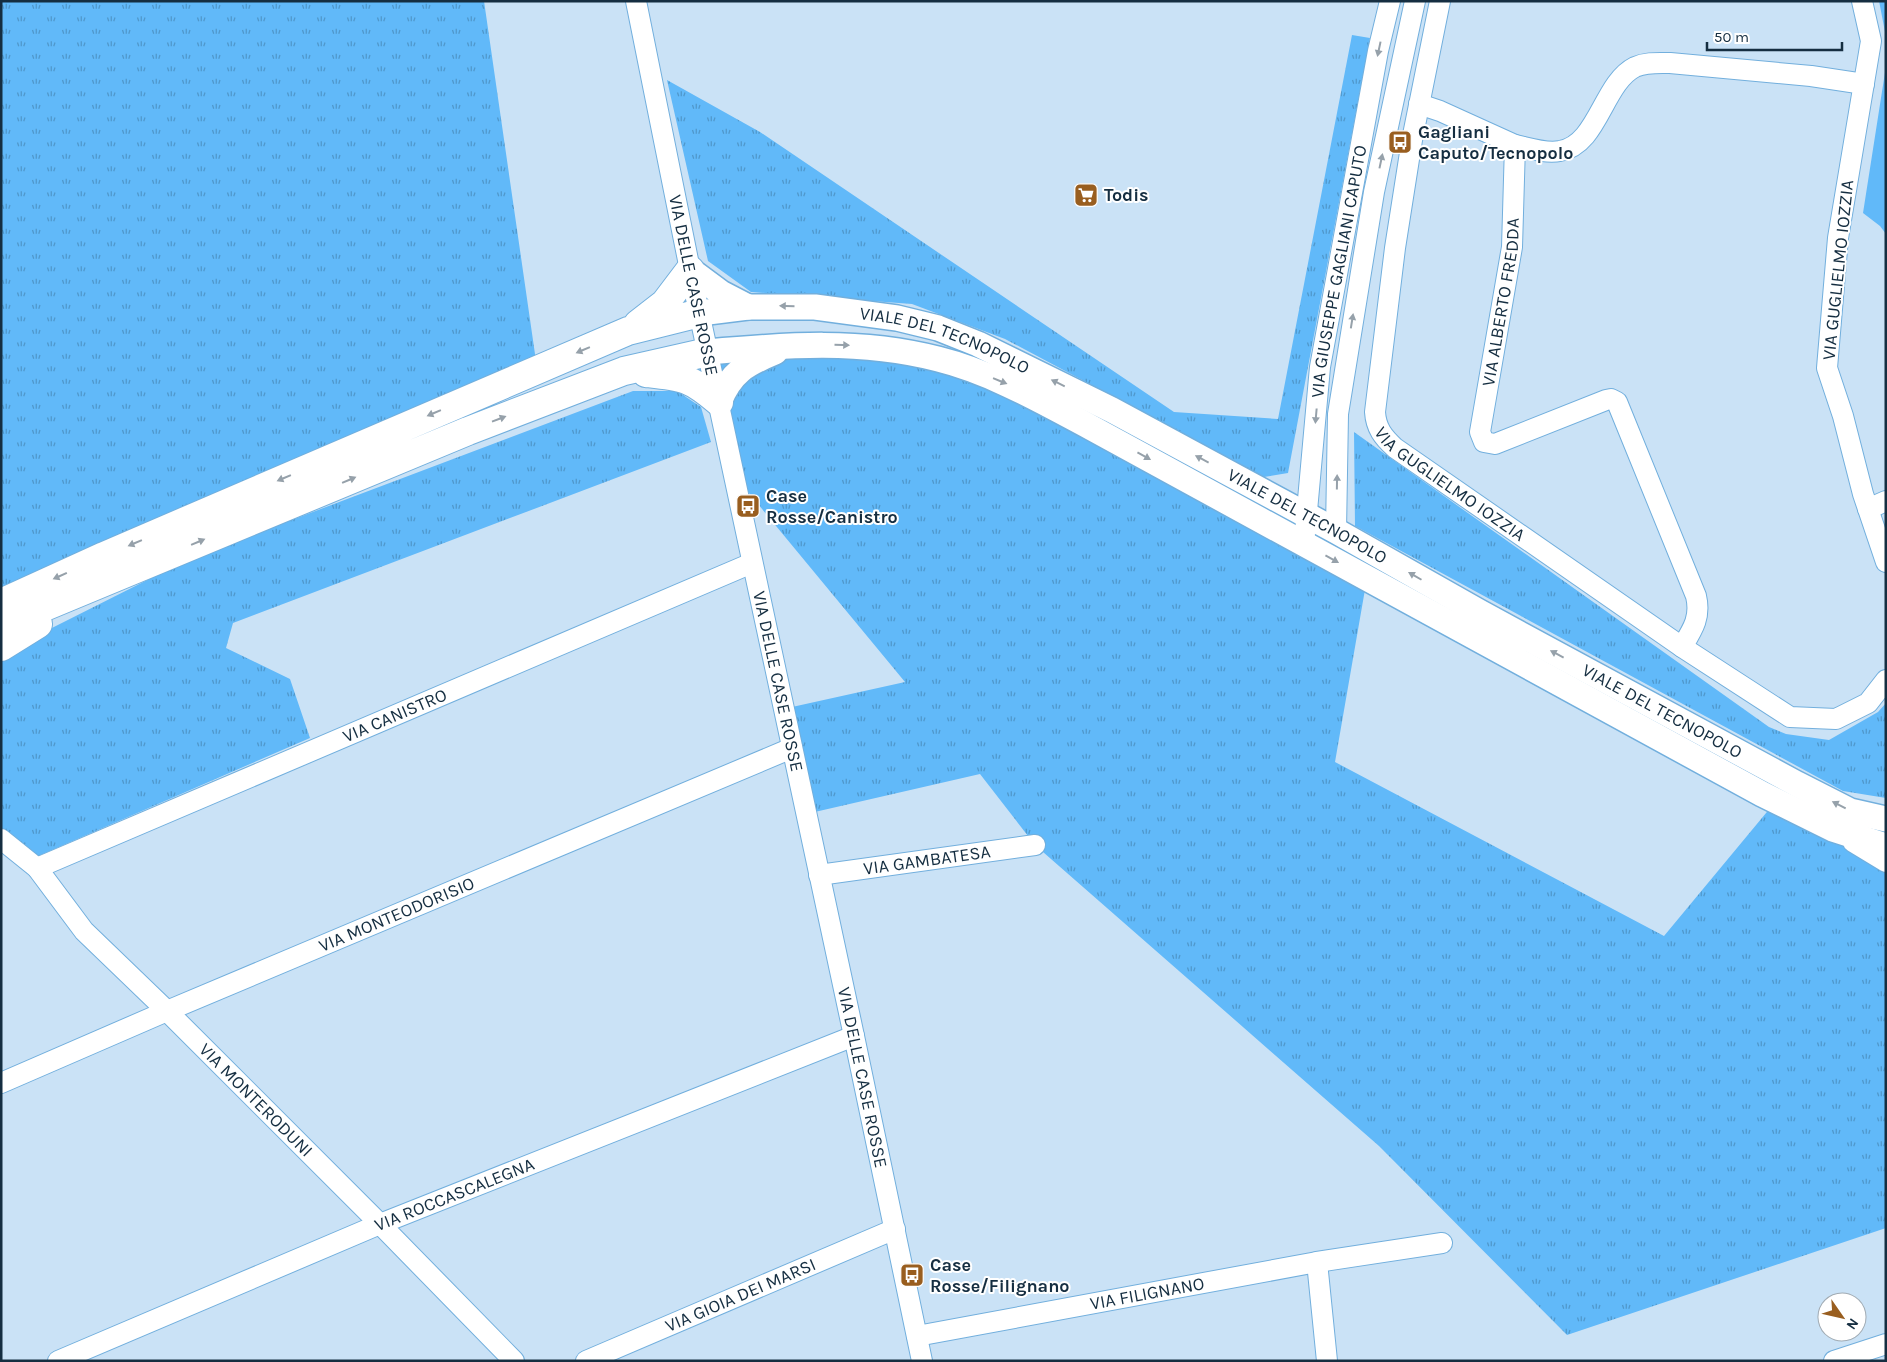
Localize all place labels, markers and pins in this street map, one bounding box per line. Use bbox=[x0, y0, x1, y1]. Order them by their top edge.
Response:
place label: Gagliani Caputo/Tecnopolo bbox=[1418, 121, 1573, 164]
bus stop icon: Gagliani Caputo/Tecnopolo bbox=[1387, 129, 1413, 155]
supermarket icon: Todis bbox=[1073, 182, 1099, 208]
place label: Todis bbox=[1104, 184, 1149, 206]
place label: Case Rosse/Canistro bbox=[766, 485, 898, 528]
bus stop icon: Case Rosse/Canistro bbox=[735, 493, 761, 519]
place label: Case Rosse/Filignano bbox=[930, 1254, 1070, 1297]
bus stop icon: Case Rosse/Filignano bbox=[899, 1262, 925, 1288]

